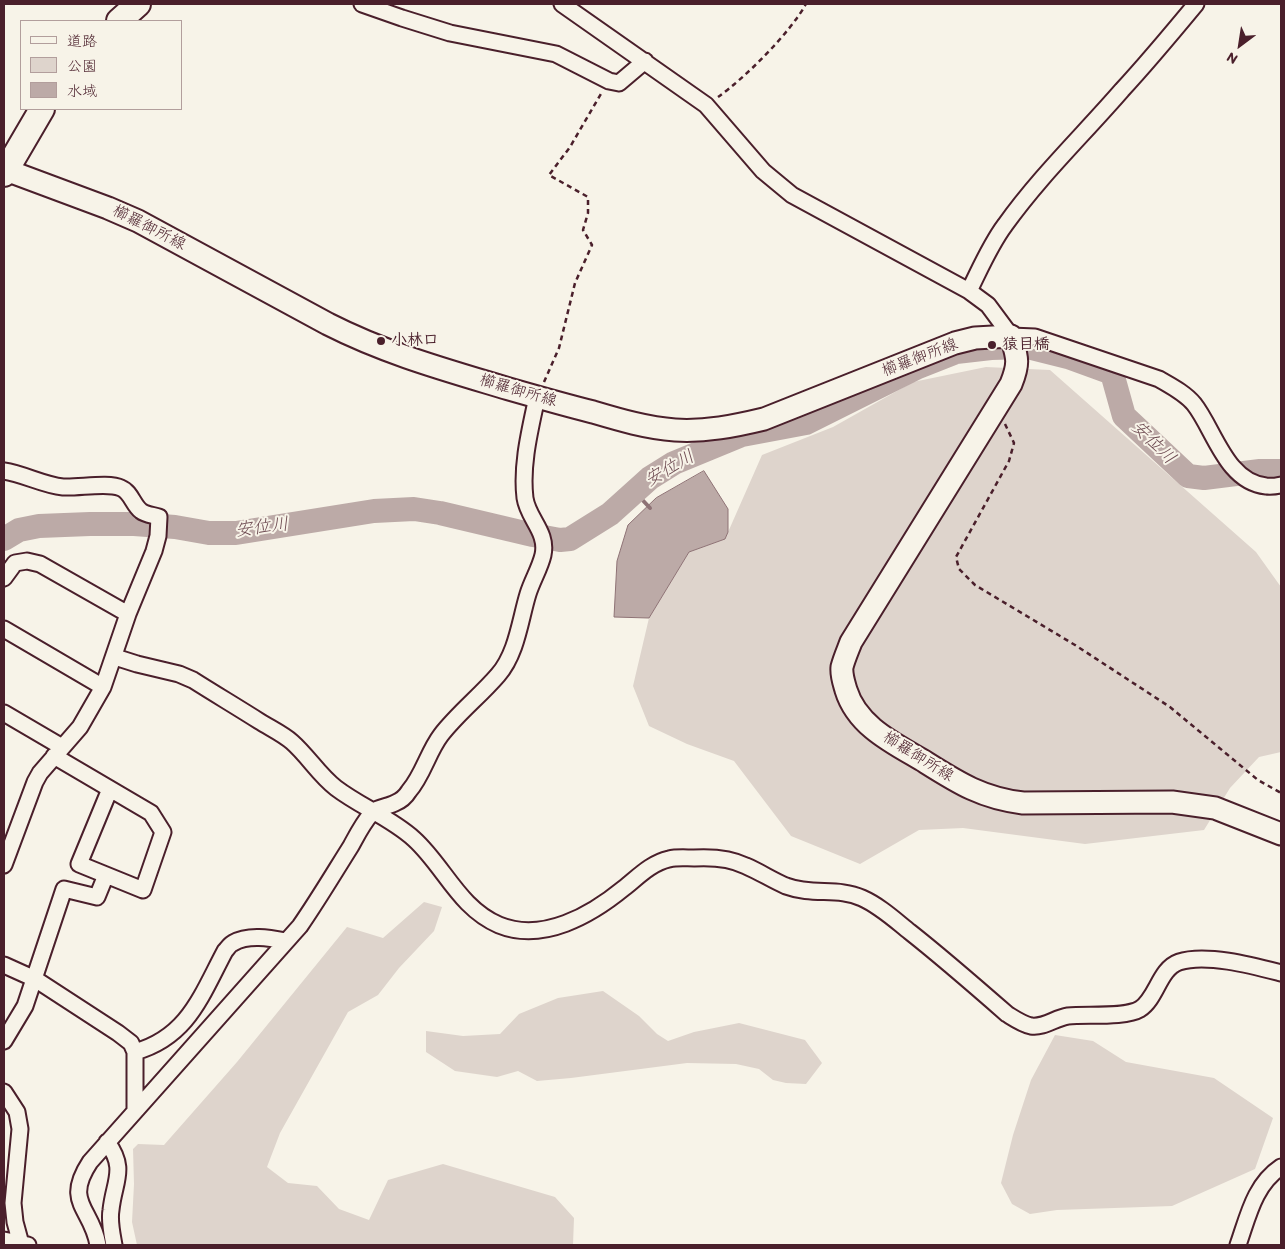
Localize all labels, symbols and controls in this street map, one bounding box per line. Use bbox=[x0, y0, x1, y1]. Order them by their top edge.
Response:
legend bbox=[20, 20, 182, 110]
north arrow bbox=[1215, 20, 1265, 70]
text: 道路 bbox=[67, 32, 97, 50]
text: N bbox=[1224, 49, 1240, 68]
text: 公園 bbox=[67, 57, 97, 75]
text: 水域 bbox=[67, 82, 97, 100]
street label: 櫛羅御所線 bbox=[109, 201, 189, 255]
place label: 小林口 bbox=[391, 331, 439, 351]
marker: 小林口 bbox=[375, 335, 387, 347]
street label: 櫛羅御所線 bbox=[879, 335, 961, 381]
place label: 猿目橋 bbox=[1002, 335, 1050, 355]
marker: 猿目橋 bbox=[986, 339, 998, 351]
street label: 櫛羅御所線 bbox=[477, 371, 559, 411]
water label: 安位川 bbox=[1126, 416, 1180, 470]
water label: 安位川 bbox=[641, 446, 699, 492]
water label: 安位川 bbox=[234, 514, 290, 542]
street label: 櫛羅御所線 bbox=[879, 728, 957, 786]

